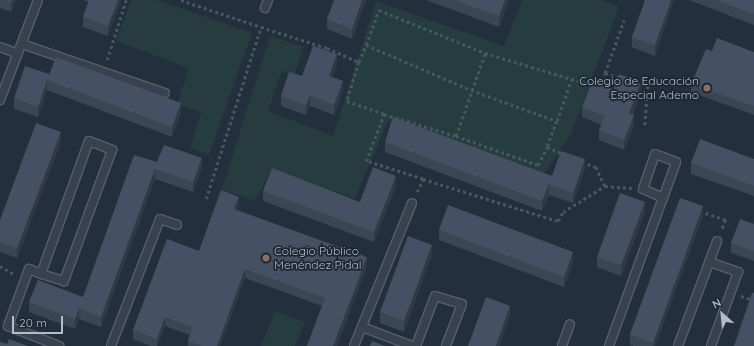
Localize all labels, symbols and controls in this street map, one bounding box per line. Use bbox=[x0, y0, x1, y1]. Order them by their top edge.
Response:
place label: Colegio de Educación Especial Ademo bbox=[579, 74, 699, 102]
marker: Colegio de Educación Especial Ademo bbox=[702, 83, 712, 93]
place label: Colegio Público Menéndez Pidal bbox=[274, 244, 361, 272]
marker: Colegio Público Menéndez Pidal bbox=[261, 253, 271, 263]
north arrow bbox=[702, 294, 742, 334]
text: N bbox=[710, 295, 723, 311]
scale bar bbox=[14, 308, 65, 334]
text: 20 m bbox=[19, 315, 47, 330]

